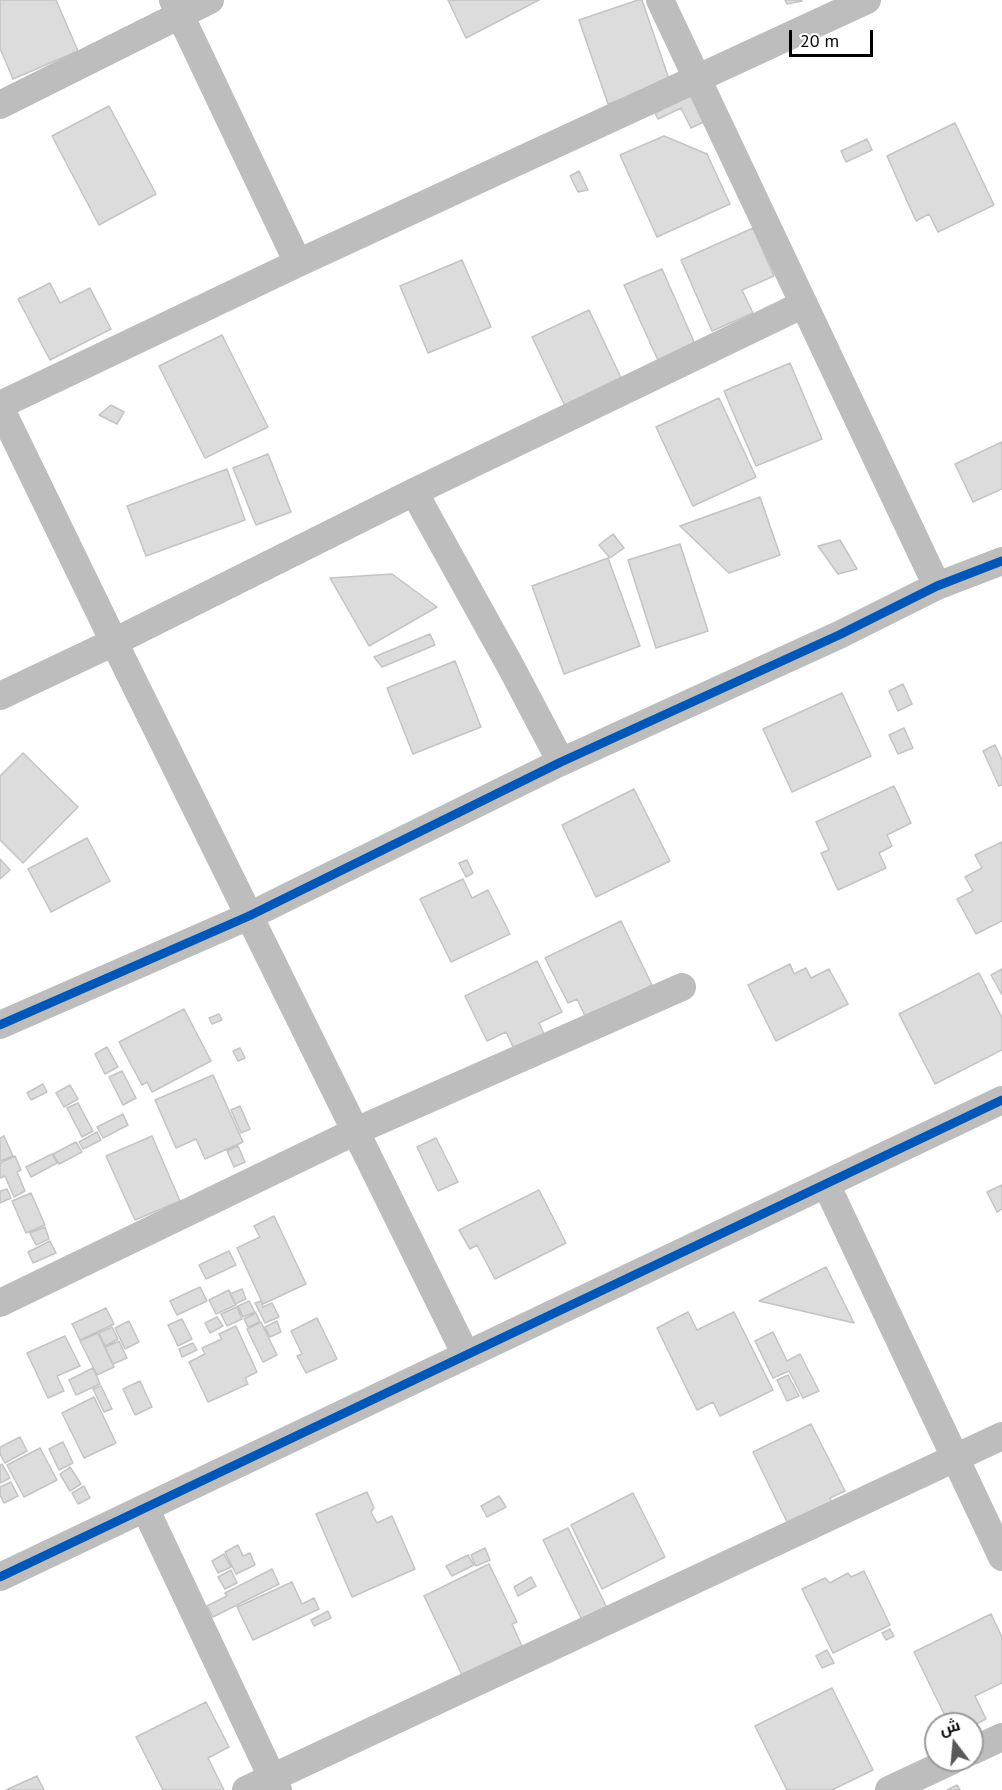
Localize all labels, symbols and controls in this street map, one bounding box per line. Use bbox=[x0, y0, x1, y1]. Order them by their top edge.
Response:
scale bar bbox=[792, 18, 876, 56]
text: 20 m bbox=[800, 29, 839, 52]
north arrow bbox=[924, 1712, 984, 1772]
text: ش bbox=[937, 1714, 962, 1739]

